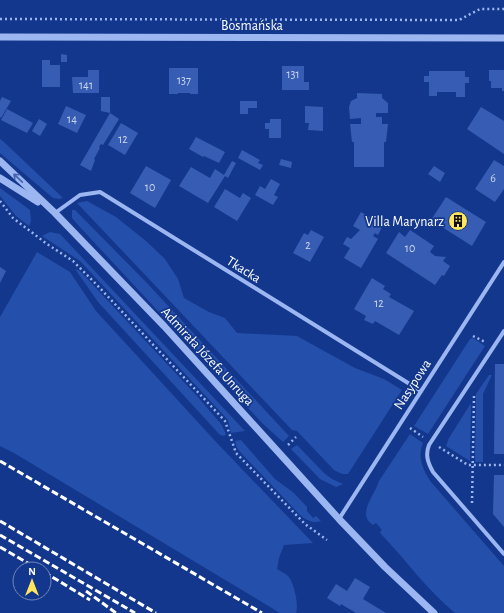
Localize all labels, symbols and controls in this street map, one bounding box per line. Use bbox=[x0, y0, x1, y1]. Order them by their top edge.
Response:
street label: Bosmańska bbox=[221, 19, 283, 33]
house number: 131 bbox=[286, 68, 300, 80]
house number: 137 bbox=[177, 74, 191, 86]
house number: 141 bbox=[79, 79, 93, 91]
house number: 14 bbox=[67, 113, 77, 125]
house number: 12 bbox=[118, 133, 128, 145]
house number: 6 bbox=[490, 172, 496, 184]
one-way arrow bbox=[13, 174, 23, 183]
house number: 10 bbox=[145, 181, 155, 193]
building icon: Villa Marynarz bbox=[447, 210, 469, 232]
place label: Villa Marynarz bbox=[365, 215, 444, 229]
house number: 2 bbox=[305, 239, 311, 251]
house number: 10 bbox=[405, 242, 415, 254]
street label: Tkacka bbox=[224, 254, 263, 286]
house number: 12 bbox=[374, 297, 384, 309]
street label: Admirała Józefa Unruga bbox=[158, 305, 257, 409]
street label: Nasypowa bbox=[392, 357, 434, 412]
north arrow bbox=[12, 561, 52, 601]
text: N bbox=[28, 566, 36, 577]

